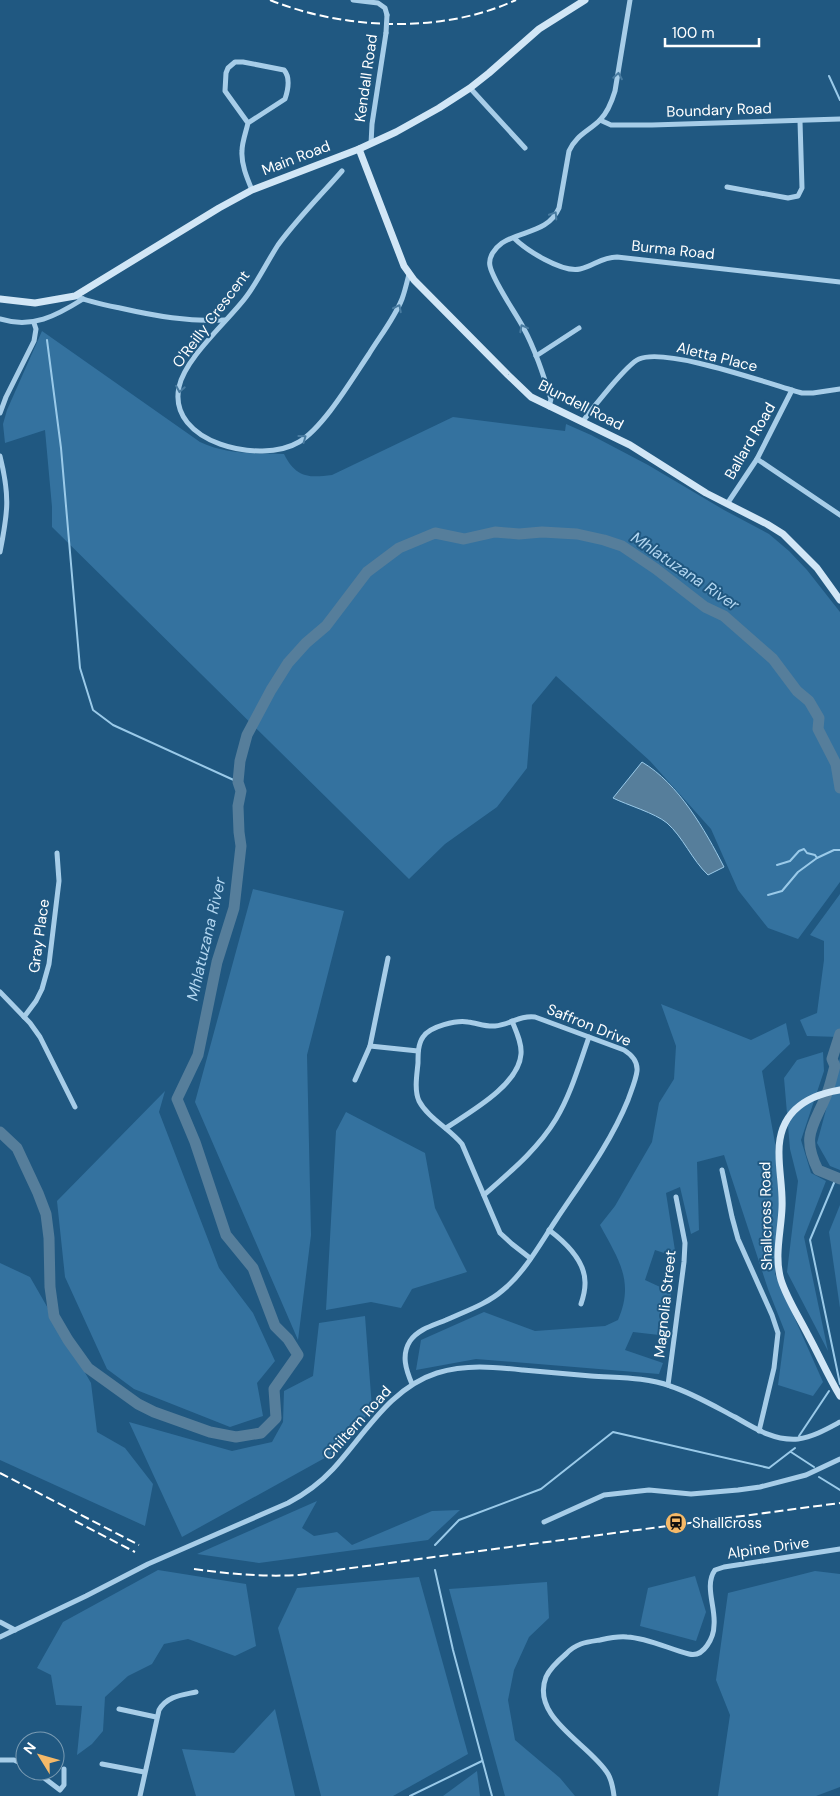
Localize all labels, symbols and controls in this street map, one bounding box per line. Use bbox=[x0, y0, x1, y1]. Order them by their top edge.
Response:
scale bar bbox=[665, 15, 759, 47]
text: 100 m bbox=[672, 23, 715, 43]
street label: Kendall Road bbox=[350, 33, 382, 123]
one-way arrow bbox=[612, 71, 622, 80]
street label: Boundary Road bbox=[666, 98, 772, 122]
street label: Main Road bbox=[259, 136, 333, 180]
one-way arrow bbox=[548, 211, 558, 220]
street label: Burma Road bbox=[630, 236, 716, 264]
street label: O'Reilly Crescent bbox=[168, 266, 254, 372]
one-way arrow bbox=[392, 304, 402, 313]
one-way arrow bbox=[520, 325, 530, 334]
street label: Aletta Place bbox=[674, 337, 760, 377]
street label: Blundell Road bbox=[535, 375, 627, 435]
one-way arrow bbox=[175, 384, 185, 393]
street label: Ballard Road bbox=[720, 399, 780, 483]
one-way arrow bbox=[297, 436, 306, 444]
water label: Mhlatuzana River bbox=[627, 527, 744, 616]
water label: Mhlatuzana River bbox=[182, 874, 231, 1003]
street label: Gray Place bbox=[24, 898, 54, 974]
street label: Saffron Drive bbox=[544, 999, 634, 1051]
street label: Shallcross Road bbox=[755, 1161, 777, 1271]
street label: Magnolia Street bbox=[649, 1249, 681, 1359]
street label: Chiltern Road bbox=[318, 1382, 396, 1464]
station icon: Shallcross bbox=[664, 1511, 688, 1535]
place label: Shallcross bbox=[692, 1513, 762, 1533]
street label: Alpine Drive bbox=[726, 1532, 810, 1564]
north arrow bbox=[15, 1731, 65, 1781]
text: N bbox=[19, 1739, 40, 1758]

